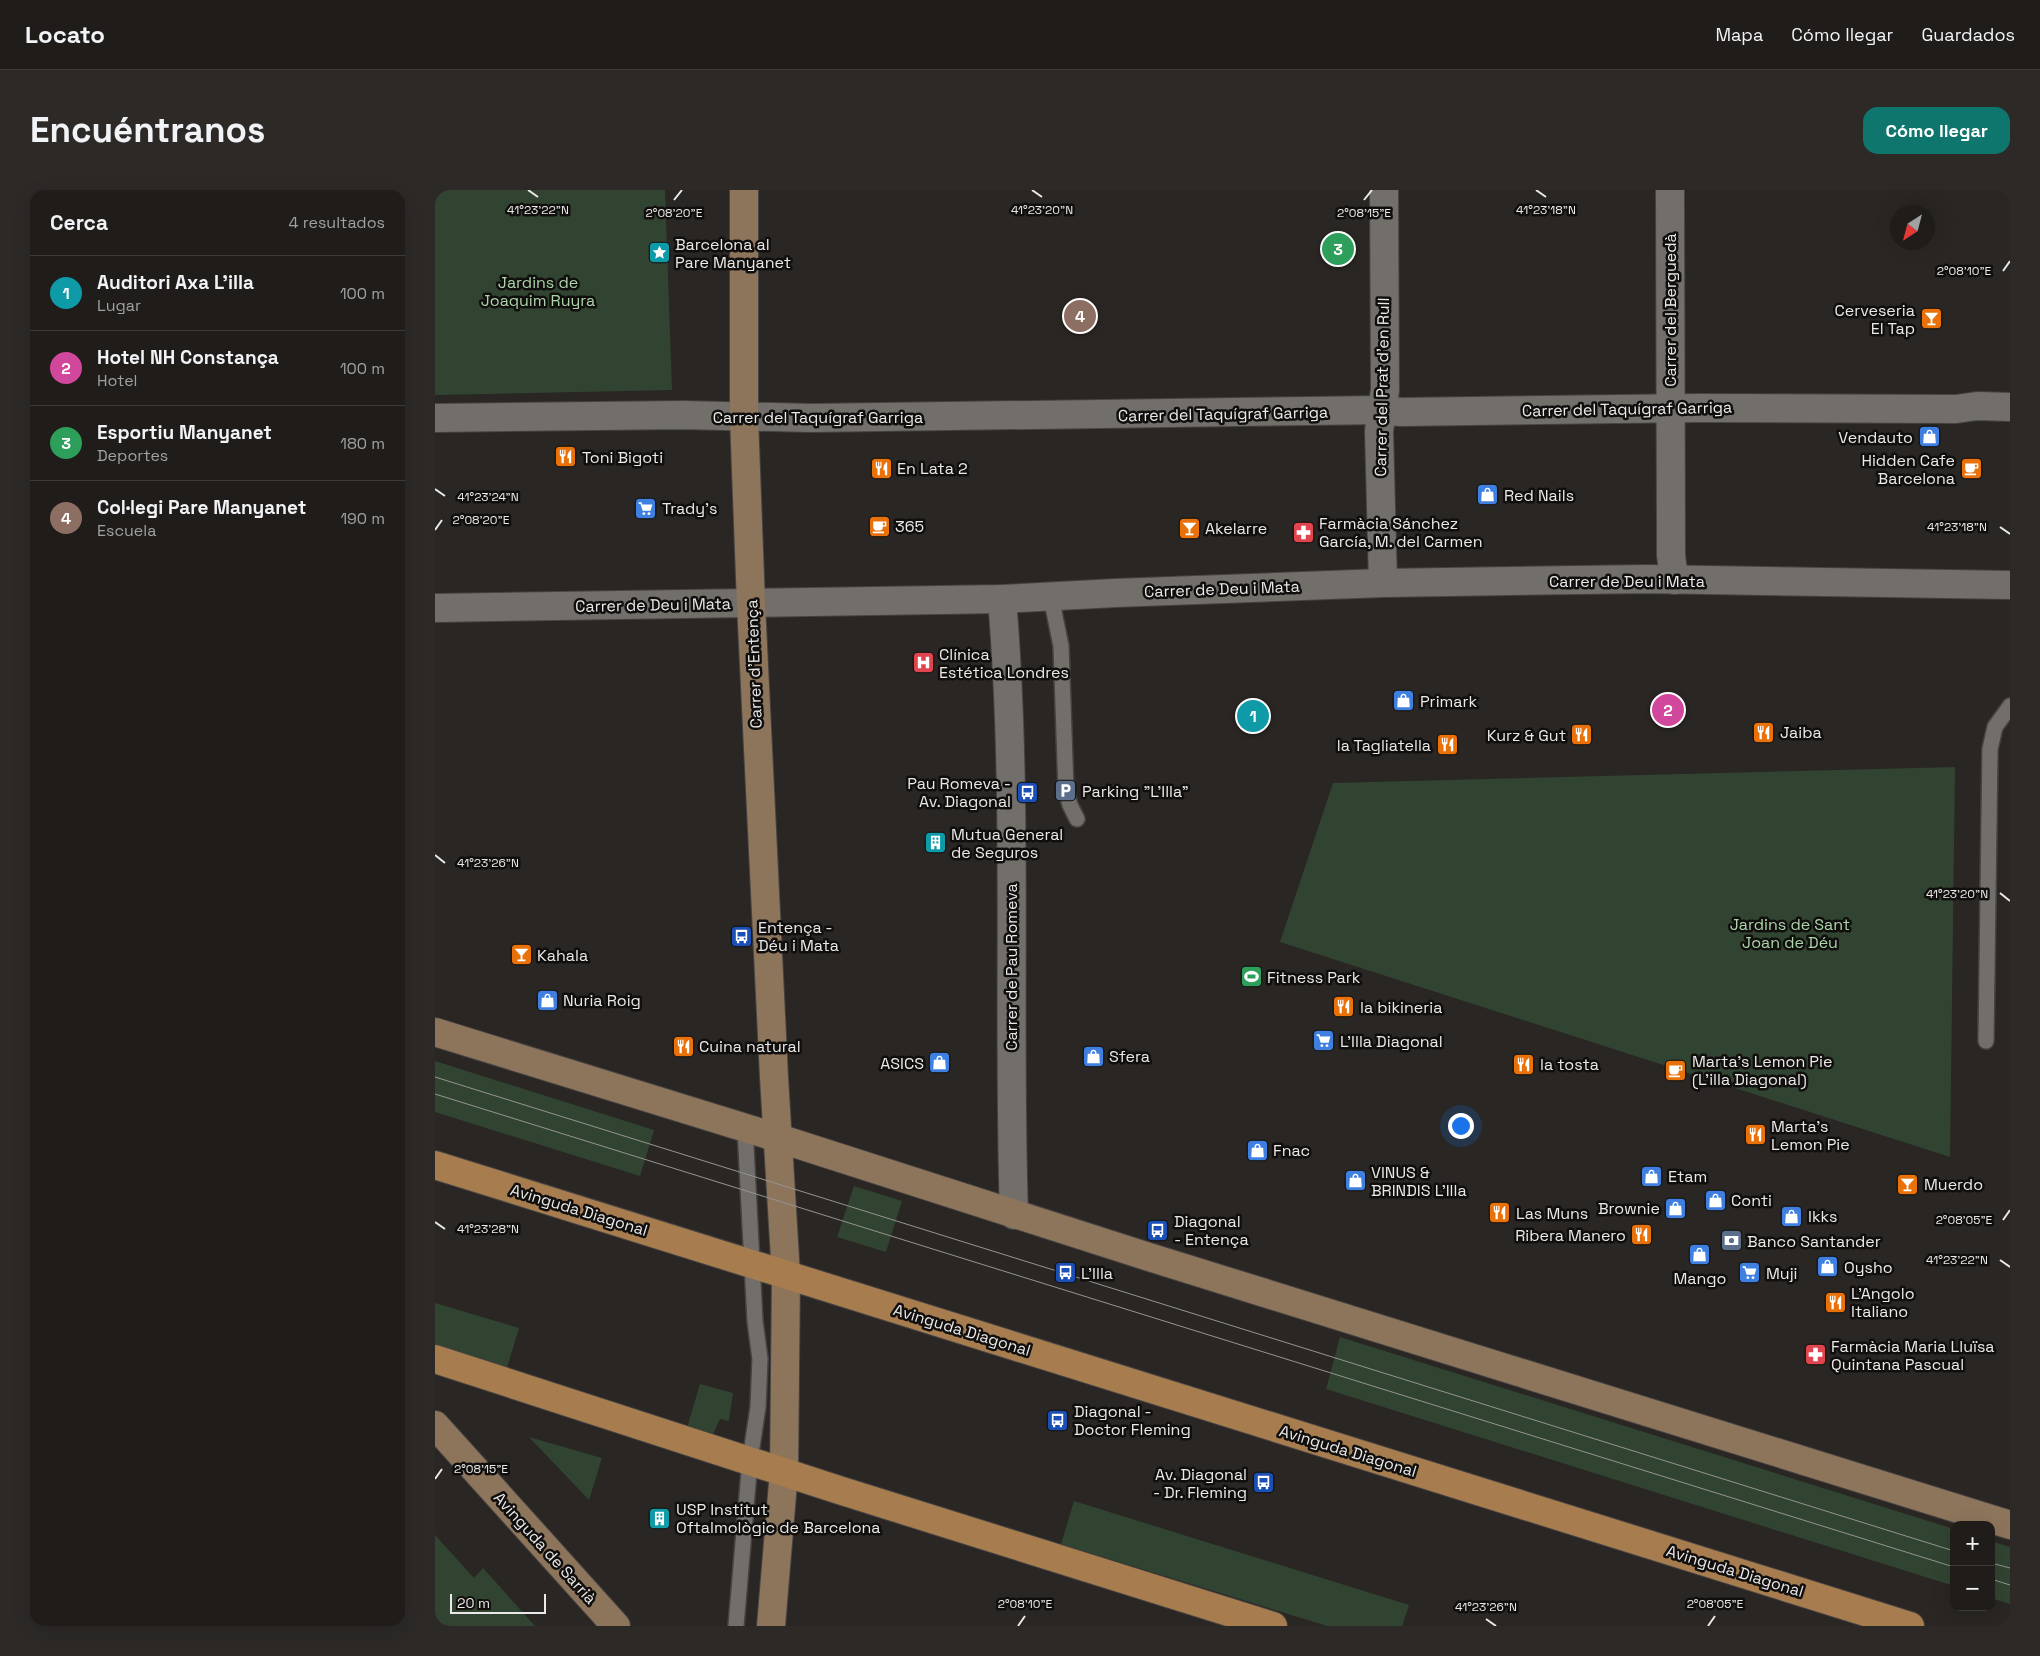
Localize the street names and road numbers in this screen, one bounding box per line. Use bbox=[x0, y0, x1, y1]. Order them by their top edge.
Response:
street label: Carrer del Berguedà bbox=[1660, 233, 1681, 387]
street label: Carrer del Prat d'en Rull bbox=[1370, 297, 1394, 477]
street label: Carrer del Taquígraf Garriga bbox=[1522, 397, 1732, 421]
street label: Carrer del Taquígraf Garriga bbox=[1118, 402, 1328, 426]
street label: Carrer del Taquígraf Garriga bbox=[713, 407, 923, 428]
street label: Carrer de Deu i Mata bbox=[1549, 571, 1705, 592]
street label: Carrer de Deu i Mata bbox=[1144, 576, 1300, 602]
street label: Carrer de Deu i Mata bbox=[575, 593, 731, 617]
street label: Carrer d'Entença bbox=[741, 599, 767, 729]
street label: Carrer de Pau Romeva bbox=[1001, 883, 1022, 1051]
street label: Avinguda Diagonal bbox=[508, 1179, 650, 1241]
street label: Avinguda Diagonal bbox=[891, 1299, 1033, 1361]
street label: Avinguda Diagonal bbox=[1277, 1420, 1419, 1482]
street label: Avinguda de Sarrià bbox=[489, 1488, 601, 1608]
street label: Avinguda Diagonal bbox=[1664, 1540, 1806, 1602]

